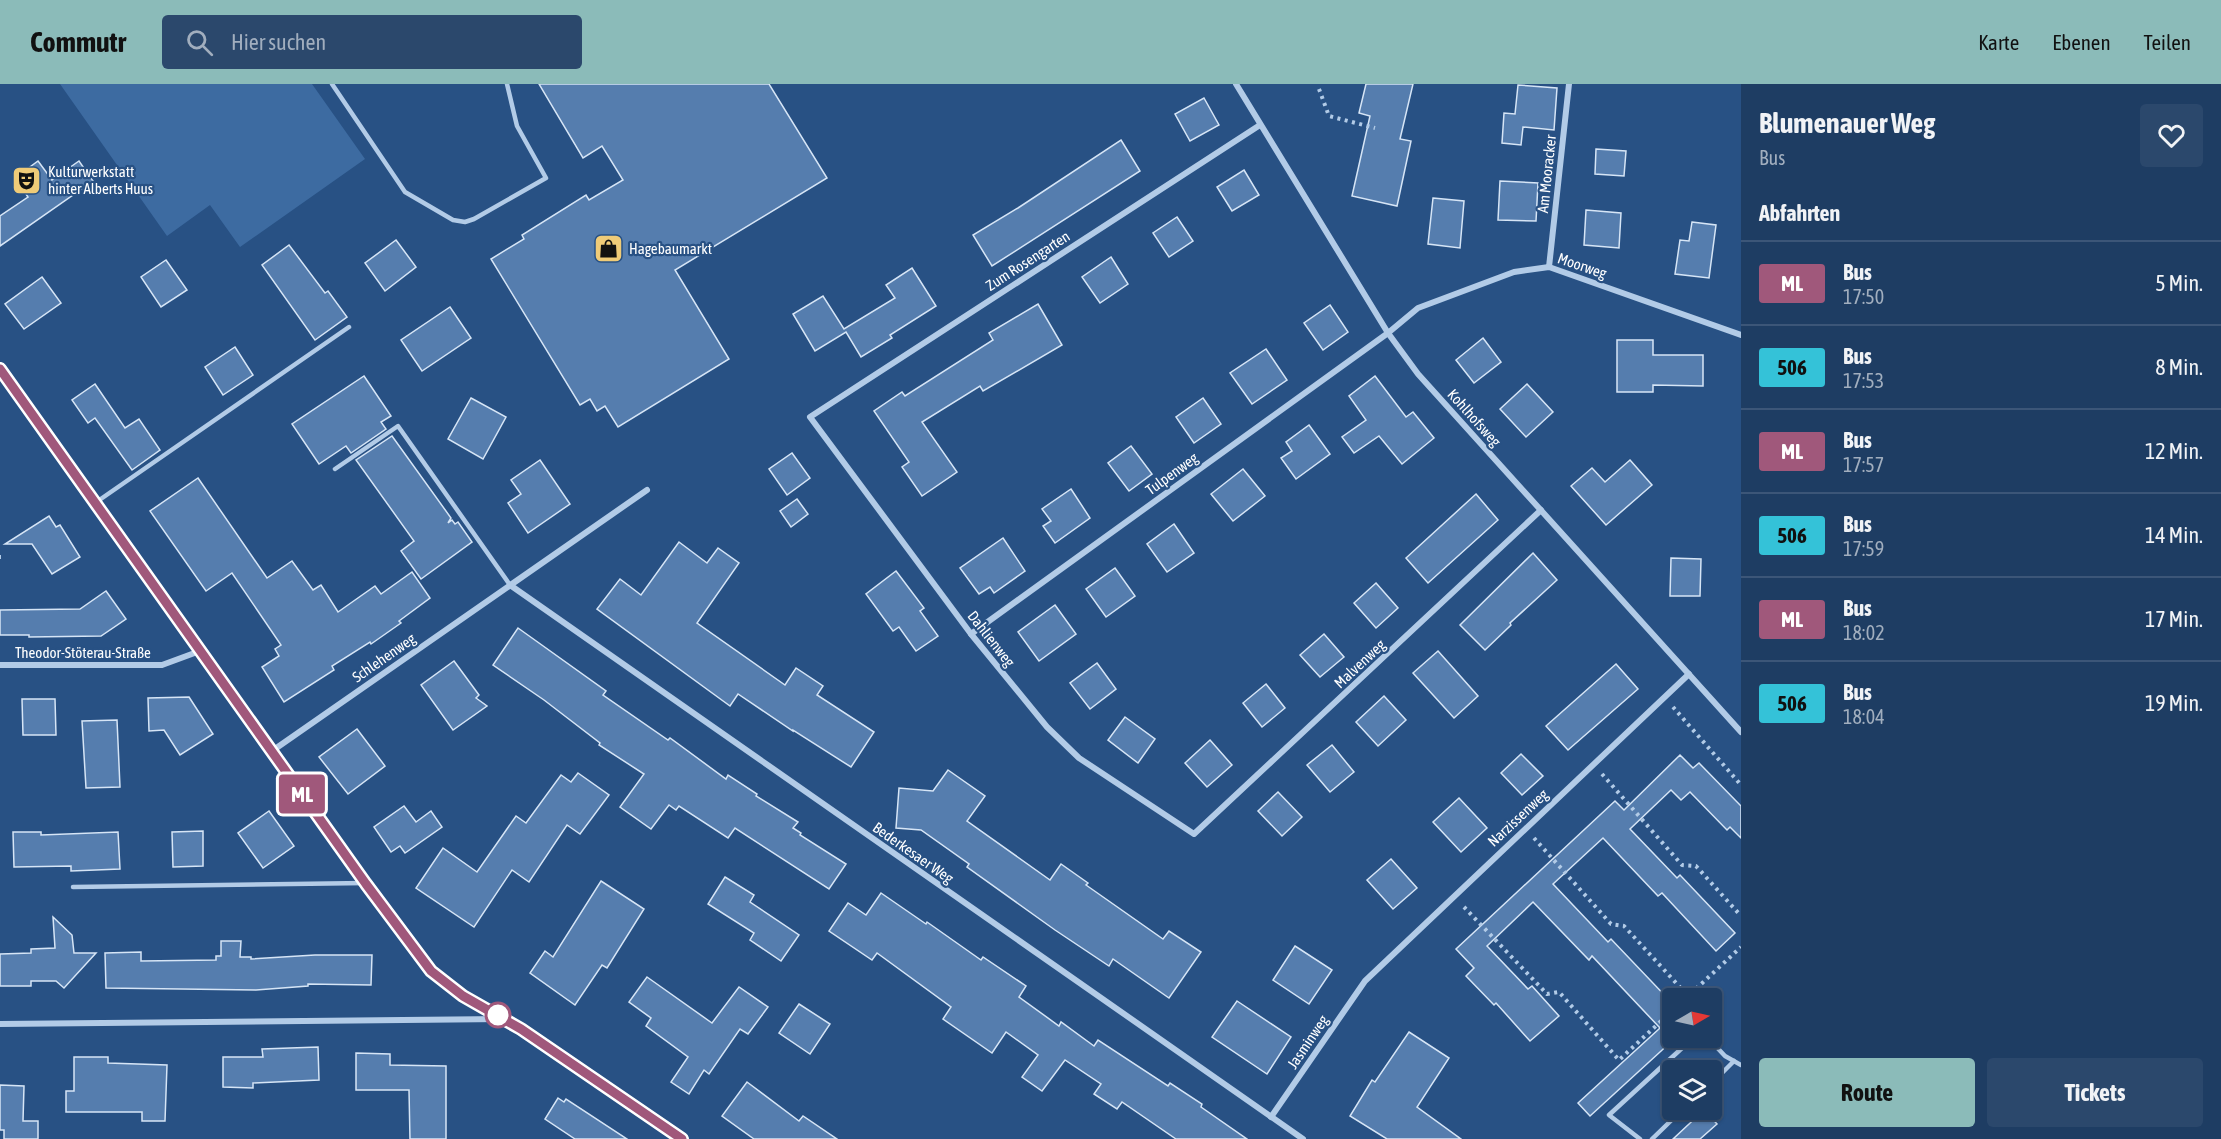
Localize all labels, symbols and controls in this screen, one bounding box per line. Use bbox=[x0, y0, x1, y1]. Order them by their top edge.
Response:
search box bbox=[162, 15, 582, 69]
text: Commutr bbox=[30, 26, 126, 58]
icon: search bbox=[183, 26, 216, 59]
text: Hier suchen bbox=[231, 29, 326, 55]
text: Karte bbox=[1978, 30, 2019, 54]
text: Ebenen bbox=[2052, 30, 2111, 54]
text: Teilen bbox=[2144, 30, 2191, 54]
button: heart bbox=[2140, 104, 2203, 167]
text: Blumenauer Weg bbox=[1759, 107, 1935, 139]
street label: Am Mooracker bbox=[1534, 133, 1559, 214]
text: Bus bbox=[1759, 146, 1785, 169]
place label: Kulturwerkstatt hinter Alberts Huus bbox=[48, 163, 153, 197]
theatre icon: Kulturwerkstatt hinter Alberts Huus bbox=[11, 165, 43, 197]
text: Abfahrten bbox=[1759, 200, 1840, 226]
street label: Zum Rosengarten bbox=[983, 227, 1073, 294]
shop icon: Hagebaumarkt bbox=[592, 233, 624, 265]
place label: Hagebaumarkt bbox=[629, 240, 712, 257]
street label: Moorweg bbox=[1555, 249, 1609, 282]
text: Bus bbox=[1843, 259, 1872, 285]
text: 5 Min. bbox=[2155, 270, 2203, 296]
text: ML bbox=[1781, 271, 1803, 295]
text: 17:50 bbox=[1843, 285, 1884, 308]
text: Bus bbox=[1843, 343, 1872, 369]
text: 8 Min. bbox=[2155, 354, 2203, 380]
text: 506 bbox=[1777, 355, 1807, 379]
text: 17:53 bbox=[1843, 369, 1884, 392]
street label: Kohlhofsweg bbox=[1444, 386, 1505, 450]
text: Bus bbox=[1843, 427, 1872, 453]
text: 12 Min. bbox=[2145, 438, 2203, 464]
text: ML bbox=[1781, 439, 1803, 463]
street label: Tulpenweg bbox=[1142, 449, 1202, 498]
text: 17:57 bbox=[1843, 453, 1884, 476]
text: Bus bbox=[1843, 511, 1872, 537]
text: 14 Min. bbox=[2145, 522, 2203, 548]
text: 506 bbox=[1777, 523, 1807, 547]
text: 17:59 bbox=[1843, 537, 1884, 560]
text: Bus bbox=[1843, 595, 1872, 621]
text: 17 Min. bbox=[2145, 606, 2203, 632]
street label: Dahlienweg bbox=[964, 607, 1019, 670]
text: ML bbox=[1781, 607, 1803, 631]
text: 18:02 bbox=[1843, 621, 1885, 644]
street label: Schlehenweg bbox=[349, 629, 419, 686]
street label: Malvenweg bbox=[1331, 636, 1389, 691]
street label: Theodor-Stöterau-Straße bbox=[15, 644, 151, 661]
text: Bus bbox=[1843, 679, 1872, 705]
text: 19 Min. bbox=[2145, 690, 2203, 716]
text: 506 bbox=[1777, 691, 1807, 715]
text: 18:04 bbox=[1843, 705, 1885, 728]
line badge: ML bbox=[275, 774, 329, 814]
text: ML bbox=[291, 782, 313, 806]
street label: Narzissenweg bbox=[1484, 785, 1552, 850]
street label: Bederkesaer Weg bbox=[870, 819, 957, 887]
north arrow bbox=[1662, 988, 1722, 1048]
map controls bbox=[1662, 988, 1722, 1120]
unlabelled marker bbox=[485, 1002, 511, 1028]
street label: Jasminweg bbox=[1284, 1011, 1332, 1072]
button: Route bbox=[1759, 1058, 1975, 1127]
button: Tickets bbox=[1987, 1058, 2203, 1127]
button: layers bbox=[1662, 1060, 1722, 1120]

